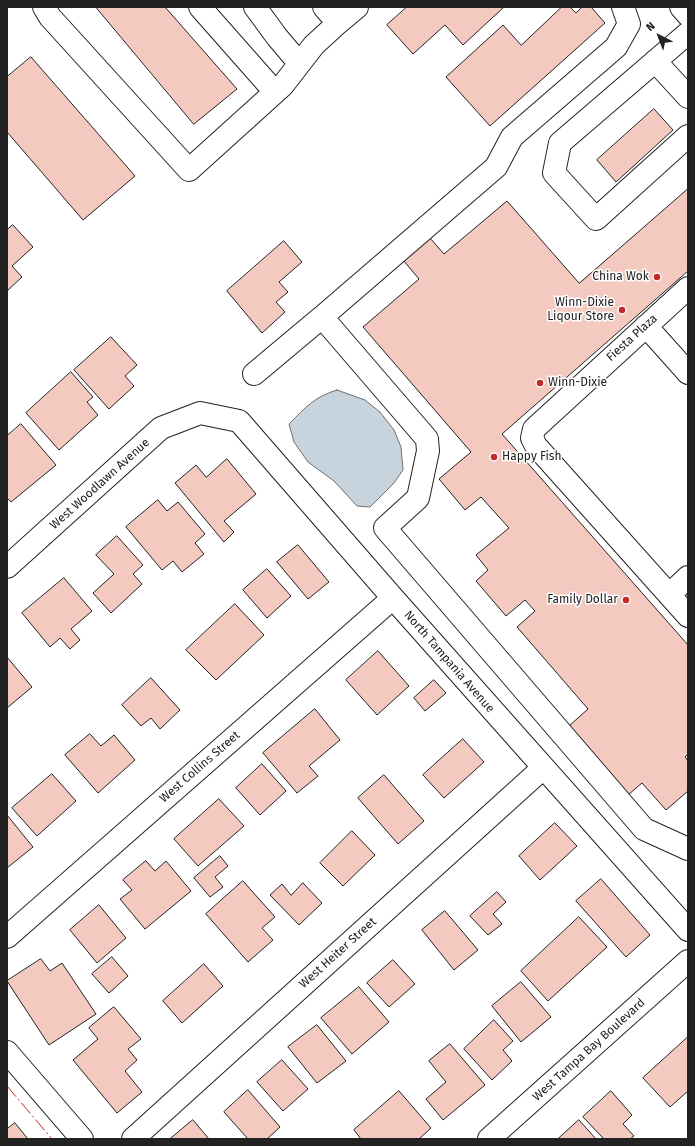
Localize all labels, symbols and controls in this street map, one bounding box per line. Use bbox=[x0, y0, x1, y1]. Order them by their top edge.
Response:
north arrow bbox=[639, 16, 679, 56]
text: N bbox=[644, 19, 658, 34]
place label: China Wok bbox=[592, 270, 649, 284]
marker: China Wok bbox=[652, 272, 662, 282]
place label: Winn-Dixie Liqour Store bbox=[547, 296, 614, 324]
marker: Winn-Dixie Liqour Store bbox=[617, 305, 627, 315]
street label: Fiesta Plaza bbox=[604, 311, 660, 365]
place label: Winn-Dixie bbox=[548, 376, 607, 390]
marker: Winn-Dixie bbox=[535, 378, 545, 388]
street label: West Woodlawn Avenue bbox=[47, 435, 153, 533]
place label: Happy Fish bbox=[502, 450, 561, 464]
marker: Happy Fish bbox=[489, 452, 499, 462]
place label: Family Dollar bbox=[547, 593, 618, 607]
marker: Family Dollar bbox=[621, 595, 631, 605]
street label: North Tampania Avenue bbox=[401, 608, 497, 716]
street label: West Collins Street bbox=[157, 728, 243, 806]
street label: West Heiter Street bbox=[297, 915, 379, 991]
street label: West Tampa Bay Boulevard bbox=[530, 996, 648, 1104]

